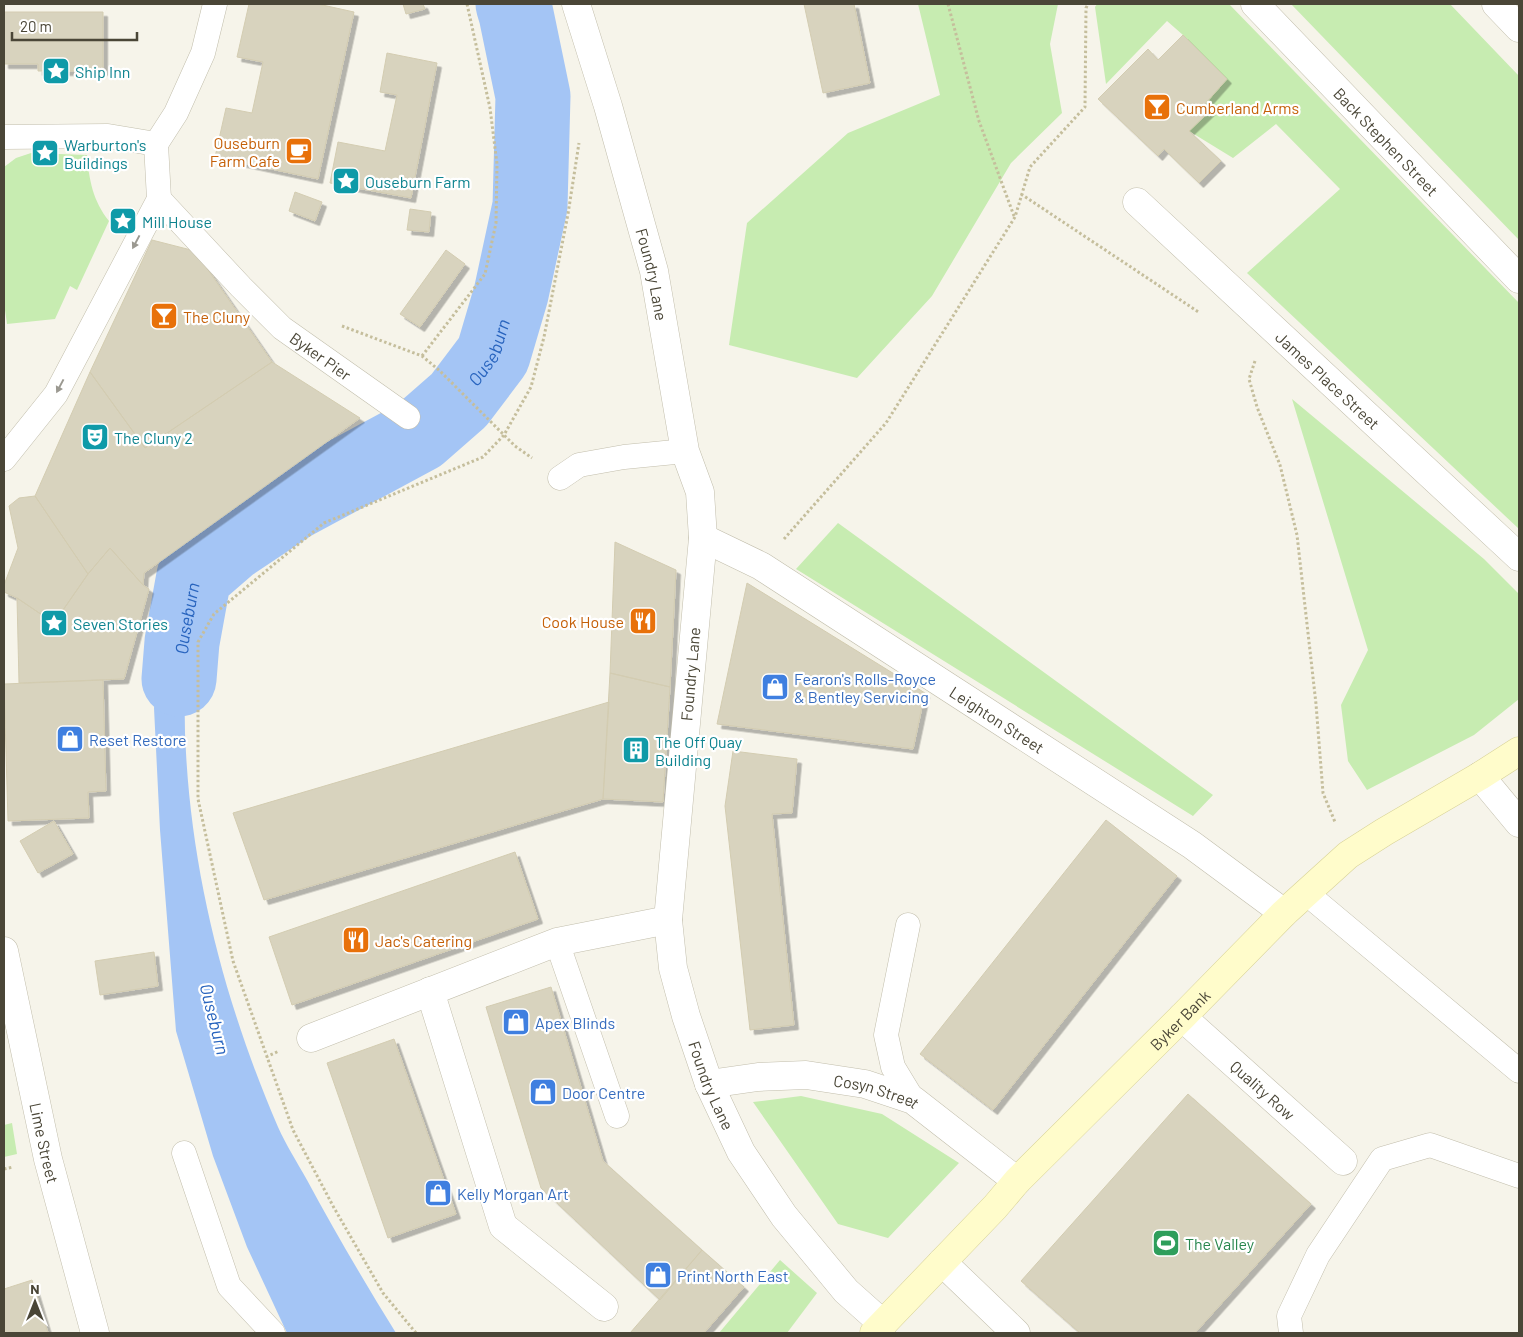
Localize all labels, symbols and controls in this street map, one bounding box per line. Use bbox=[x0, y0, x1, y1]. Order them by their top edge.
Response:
scale bar bbox=[12, 10, 138, 42]
text: 20 m bbox=[20, 17, 52, 35]
place icon: Ship Inn bbox=[41, 56, 71, 86]
place label: Ship Inn bbox=[75, 62, 130, 81]
street label: Back Stephen Street bbox=[1330, 83, 1443, 199]
bar icon: Cumberland Arms bbox=[1142, 92, 1172, 122]
place label: Cumberland Arms bbox=[1176, 98, 1299, 117]
place label: Ouseburn Farm Cafe bbox=[210, 133, 280, 170]
place label: Warburton's Buildings bbox=[64, 135, 146, 172]
cafe icon: Ouseburn Farm Cafe bbox=[284, 136, 314, 166]
place icon: Warburton's Buildings bbox=[30, 138, 60, 168]
place icon: Ouseburn Farm bbox=[331, 166, 361, 196]
place label: Ouseburn Farm bbox=[365, 172, 471, 191]
place icon: Mill House bbox=[108, 206, 138, 236]
place label: Mill House bbox=[142, 212, 212, 231]
street label: Foundry Lane bbox=[633, 226, 672, 322]
one-way arrow bbox=[132, 235, 140, 250]
bar icon: The Cluny bbox=[149, 301, 179, 331]
place label: The Cluny bbox=[183, 307, 251, 326]
water label: Ouseburn bbox=[463, 316, 514, 390]
street label: Byker Pier bbox=[287, 327, 355, 384]
street label: James Place Street bbox=[1272, 327, 1384, 433]
one-way arrow bbox=[56, 379, 64, 393]
theatre icon: The Cluny 2 bbox=[80, 422, 110, 452]
place label: The Cluny 2 bbox=[114, 428, 193, 447]
water label: Ouseburn bbox=[170, 581, 204, 655]
restaurant icon: Cook House bbox=[628, 606, 658, 636]
place icon: Seven Stories bbox=[39, 608, 69, 638]
place label: Cook House bbox=[542, 612, 624, 631]
place label: Seven Stories bbox=[73, 614, 168, 633]
street label: Foundry Lane bbox=[676, 626, 704, 722]
place label: Fearon's Rolls-Royce & Bentley Servicing bbox=[794, 669, 936, 706]
shop icon: Fearon's Rolls-Royce & Bentley Servicing bbox=[760, 672, 790, 702]
street label: Leighton Street bbox=[947, 681, 1048, 757]
shop icon: Reset Restore bbox=[55, 724, 85, 754]
place label: Reset Restore bbox=[89, 730, 187, 749]
place label: The Off Quay Building bbox=[655, 732, 743, 769]
building icon: The Off Quay Building bbox=[621, 735, 651, 765]
restaurant icon: Jac's Catering bbox=[341, 925, 371, 955]
place label: Jac's Catering bbox=[375, 931, 472, 950]
water label: Ouseburn bbox=[196, 981, 234, 1057]
street label: Byker Bank bbox=[1145, 985, 1213, 1053]
shop icon: Apex Blinds bbox=[501, 1007, 531, 1037]
place label: Apex Blinds bbox=[535, 1013, 615, 1032]
street label: Foundry Lane bbox=[686, 1038, 739, 1133]
street label: Quality Row bbox=[1227, 1056, 1300, 1124]
street label: Cosyn Street bbox=[832, 1070, 924, 1111]
shop icon: Door Centre bbox=[528, 1077, 558, 1107]
place label: Door Centre bbox=[562, 1083, 645, 1102]
street label: Lime Street bbox=[27, 1101, 64, 1185]
shop icon: Kelly Morgan Art bbox=[423, 1178, 453, 1208]
place label: Kelly Morgan Art bbox=[457, 1184, 569, 1203]
sports icon: The Valley bbox=[1151, 1228, 1181, 1258]
place label: The Valley bbox=[1185, 1234, 1255, 1253]
shop icon: Print North East bbox=[643, 1260, 673, 1290]
place label: Print North East bbox=[677, 1266, 789, 1285]
north arrow bbox=[10, 1277, 60, 1327]
text: N bbox=[30, 1280, 40, 1297]

